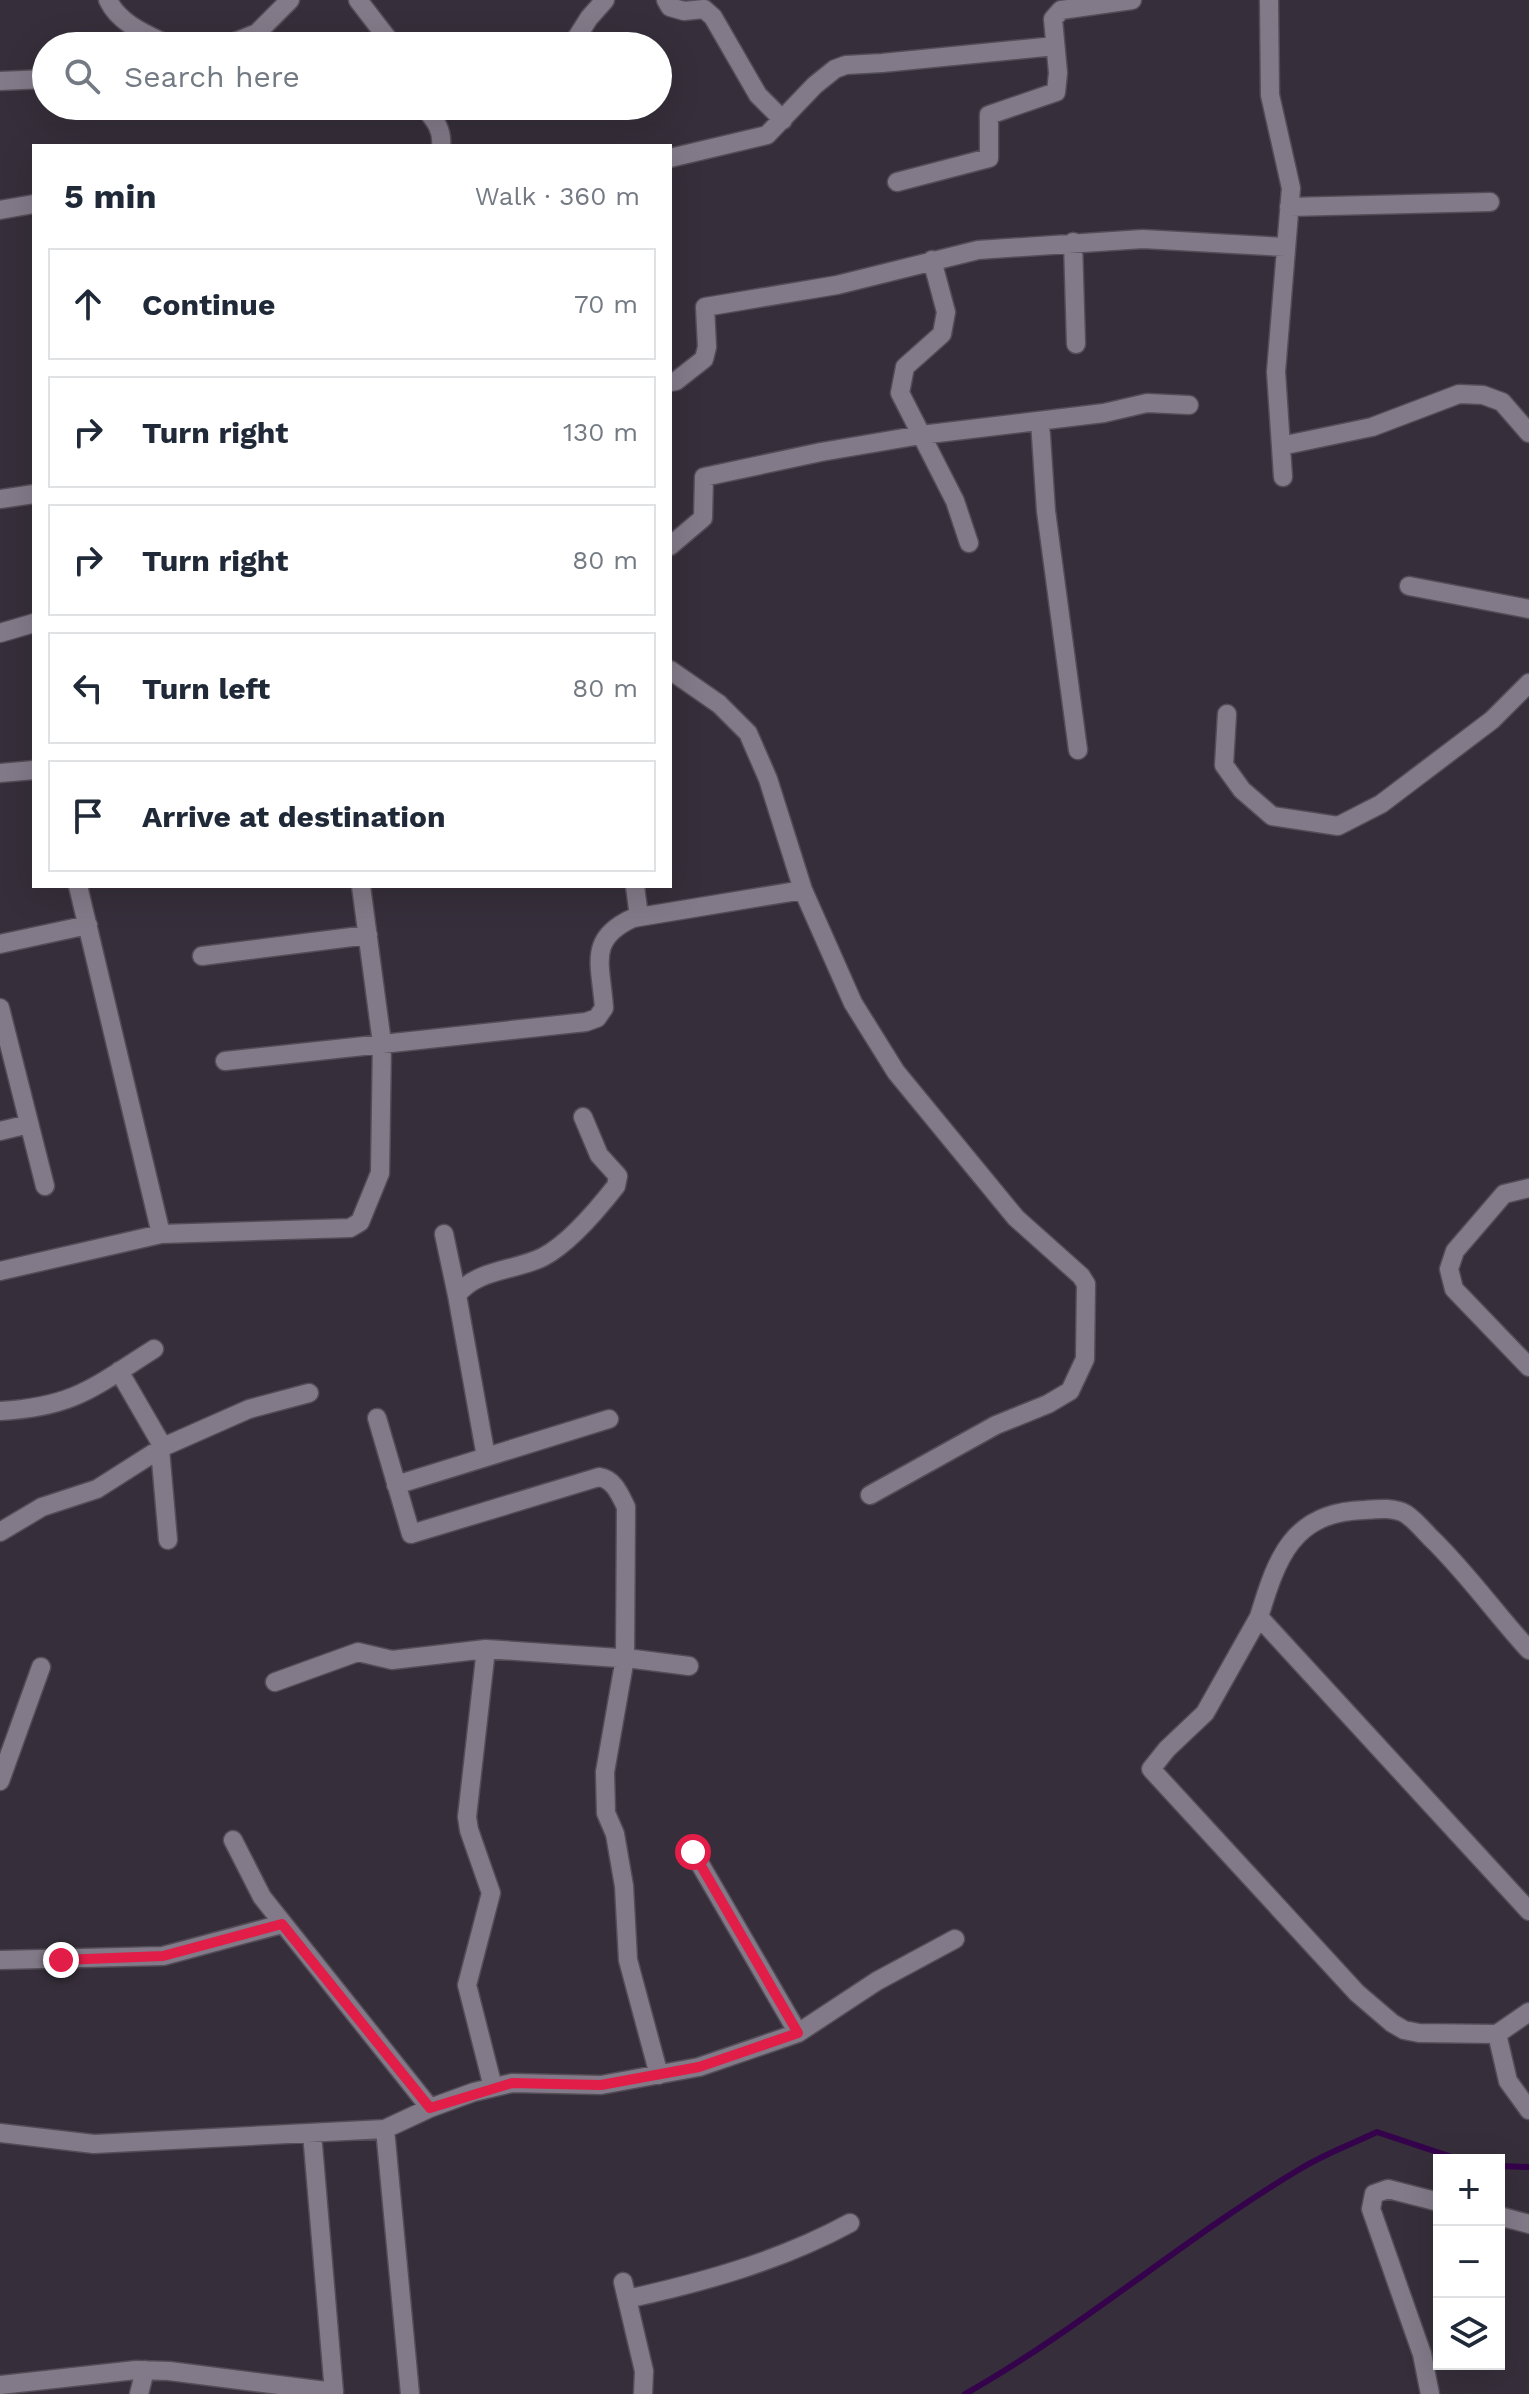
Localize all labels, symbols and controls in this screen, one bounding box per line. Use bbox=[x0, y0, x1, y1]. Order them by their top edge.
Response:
search box bbox=[32, 32, 672, 120]
icon: search bbox=[60, 54, 104, 98]
text: Search here bbox=[124, 59, 300, 94]
text: 5 min bbox=[64, 176, 157, 216]
text: Walk · 360 m bbox=[475, 181, 640, 211]
icon: ahead bbox=[66, 282, 110, 326]
text: Continue bbox=[142, 287, 275, 322]
text: 70 m bbox=[574, 289, 638, 319]
icon: right bbox=[66, 410, 110, 454]
text: Turn right bbox=[142, 415, 288, 450]
text: 130 m bbox=[563, 417, 638, 447]
icon: right bbox=[66, 538, 110, 582]
text: Turn right bbox=[142, 543, 288, 578]
text: 80 m bbox=[572, 545, 638, 575]
icon: left bbox=[66, 666, 110, 710]
text: Turn left bbox=[142, 671, 270, 706]
text: 80 m bbox=[572, 673, 638, 703]
icon: arrive bbox=[66, 794, 110, 838]
text: Arrive at destination bbox=[142, 799, 446, 834]
route start bbox=[675, 1834, 711, 1870]
route end bbox=[43, 1942, 79, 1978]
map controls bbox=[1433, 2154, 1505, 2370]
button: + bbox=[1433, 2154, 1505, 2226]
button: − bbox=[1433, 2226, 1505, 2298]
button: layers bbox=[1433, 2298, 1505, 2370]

